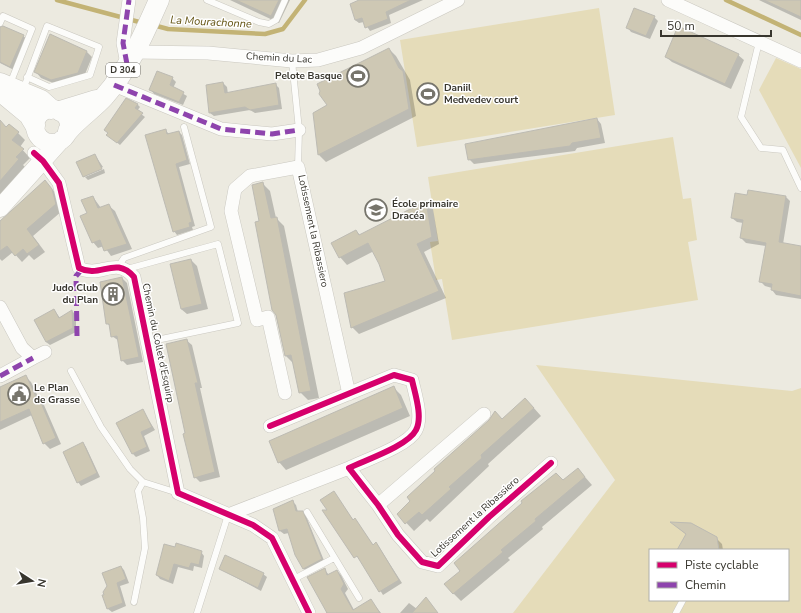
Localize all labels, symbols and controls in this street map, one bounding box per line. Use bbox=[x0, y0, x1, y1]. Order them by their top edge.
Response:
water label: La Mourachonne bbox=[170, 12, 252, 32]
scale bar bbox=[661, 12, 771, 38]
text: 50 m bbox=[667, 18, 695, 34]
street label: Chemin du Lac bbox=[246, 49, 313, 67]
road number: D 304 bbox=[106, 63, 140, 77]
sports icon: Pelote Basque bbox=[345, 63, 371, 89]
place label: Pelote Basque bbox=[275, 69, 343, 83]
sports icon: Daniil Medvedev court bbox=[415, 81, 441, 107]
place label: Daniil Medvedev court bbox=[444, 81, 518, 107]
street label: Lotissement la Ribassiero bbox=[294, 173, 332, 289]
school or university icon: École primaire Dracéa bbox=[363, 197, 389, 223]
place label: École primaire Dracéa bbox=[392, 197, 459, 223]
place label: Judo Club du Plan bbox=[51, 281, 98, 307]
building icon: Judo Club du Plan bbox=[100, 281, 126, 307]
street label: Chemin du Collet d'Esquirp bbox=[138, 282, 178, 404]
public building icon: Le Plan de Grasse bbox=[6, 381, 32, 407]
place label: Le Plan de Grasse bbox=[34, 381, 81, 407]
street label: Lotissement la Ribassiero bbox=[428, 473, 523, 561]
legend bbox=[649, 549, 789, 601]
text: Piste cyclable bbox=[685, 557, 759, 573]
north arrow bbox=[12, 561, 52, 601]
text: N bbox=[33, 577, 49, 589]
text: Chemin bbox=[685, 577, 726, 593]

